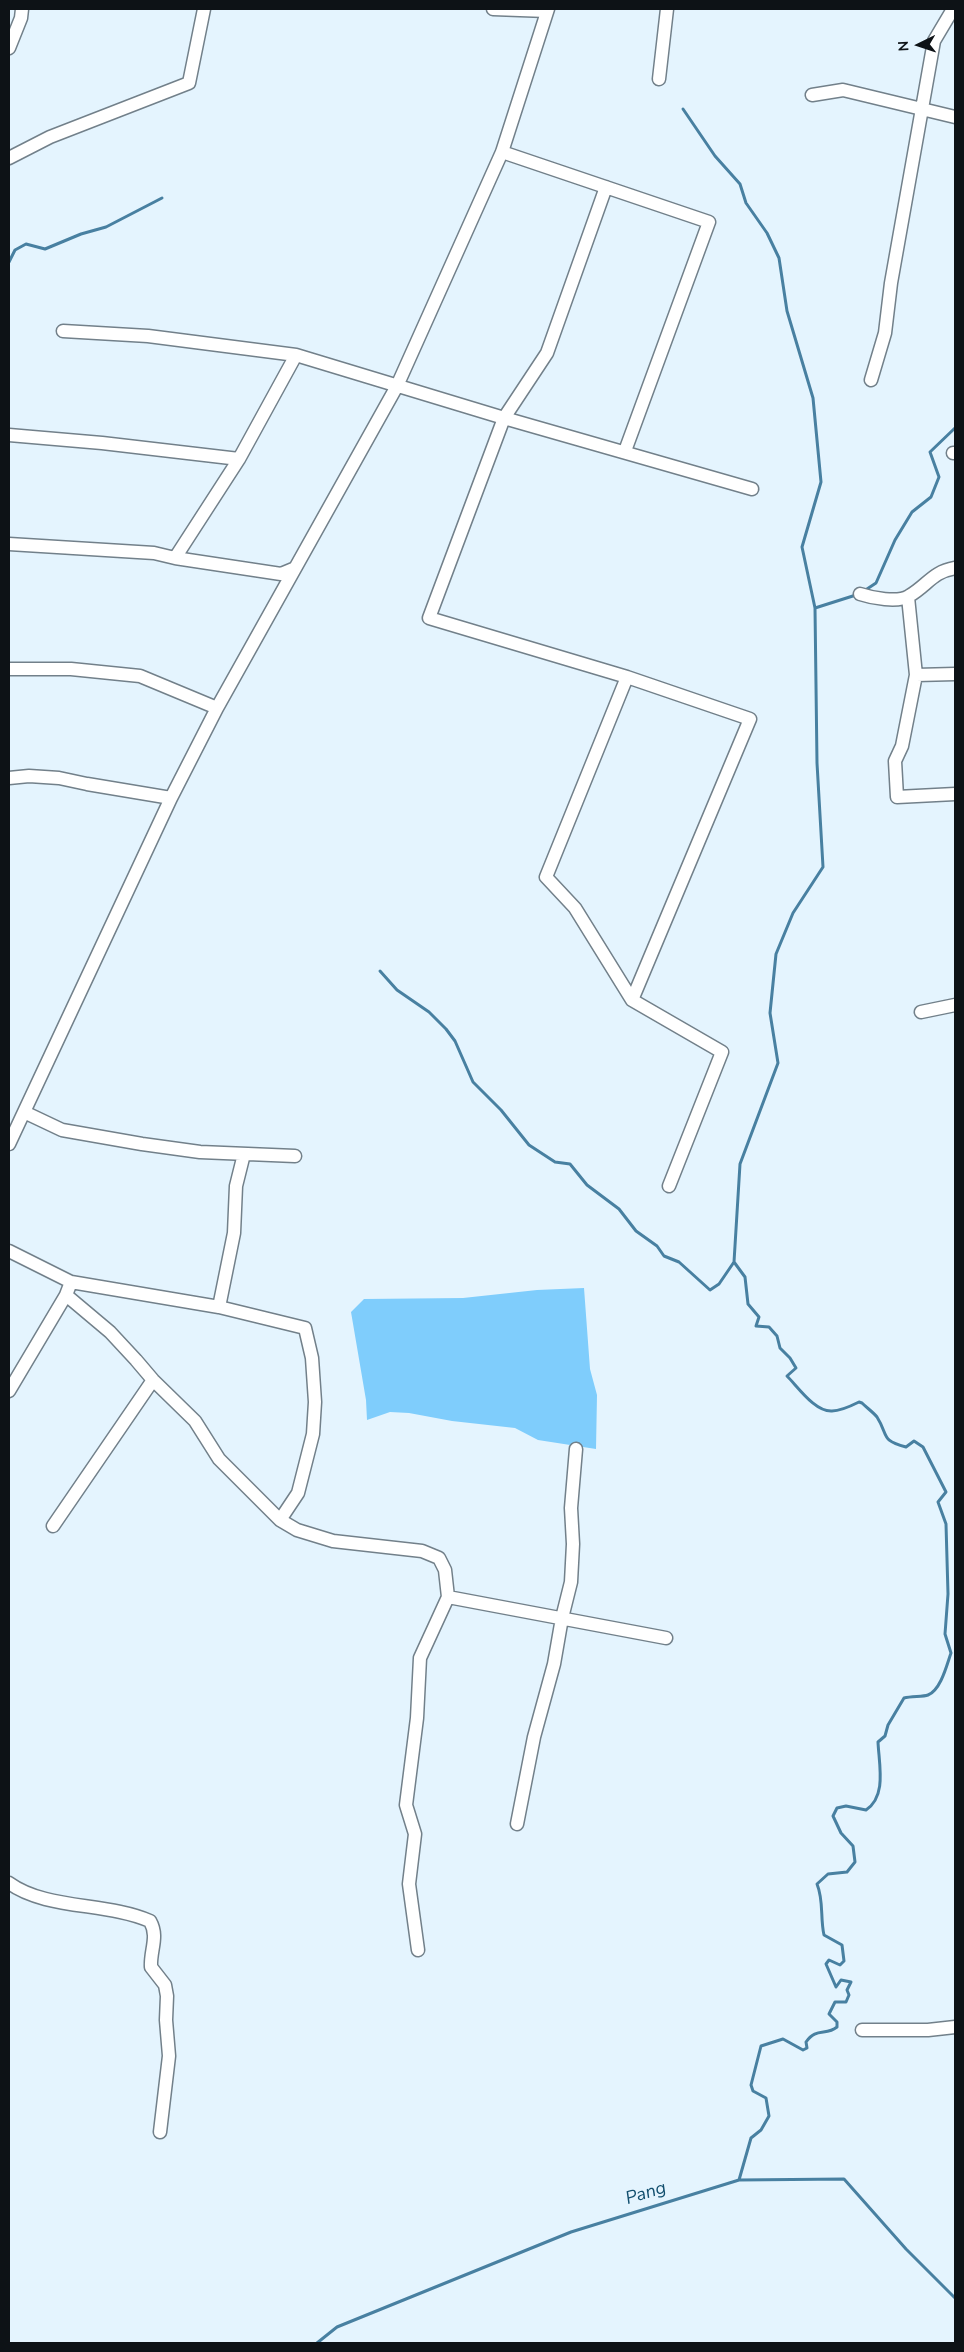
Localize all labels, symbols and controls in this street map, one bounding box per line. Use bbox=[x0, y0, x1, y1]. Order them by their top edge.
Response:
north arrow bbox=[894, 20, 944, 70]
text: N bbox=[894, 40, 913, 52]
water label: Pang bbox=[623, 2178, 669, 2210]

